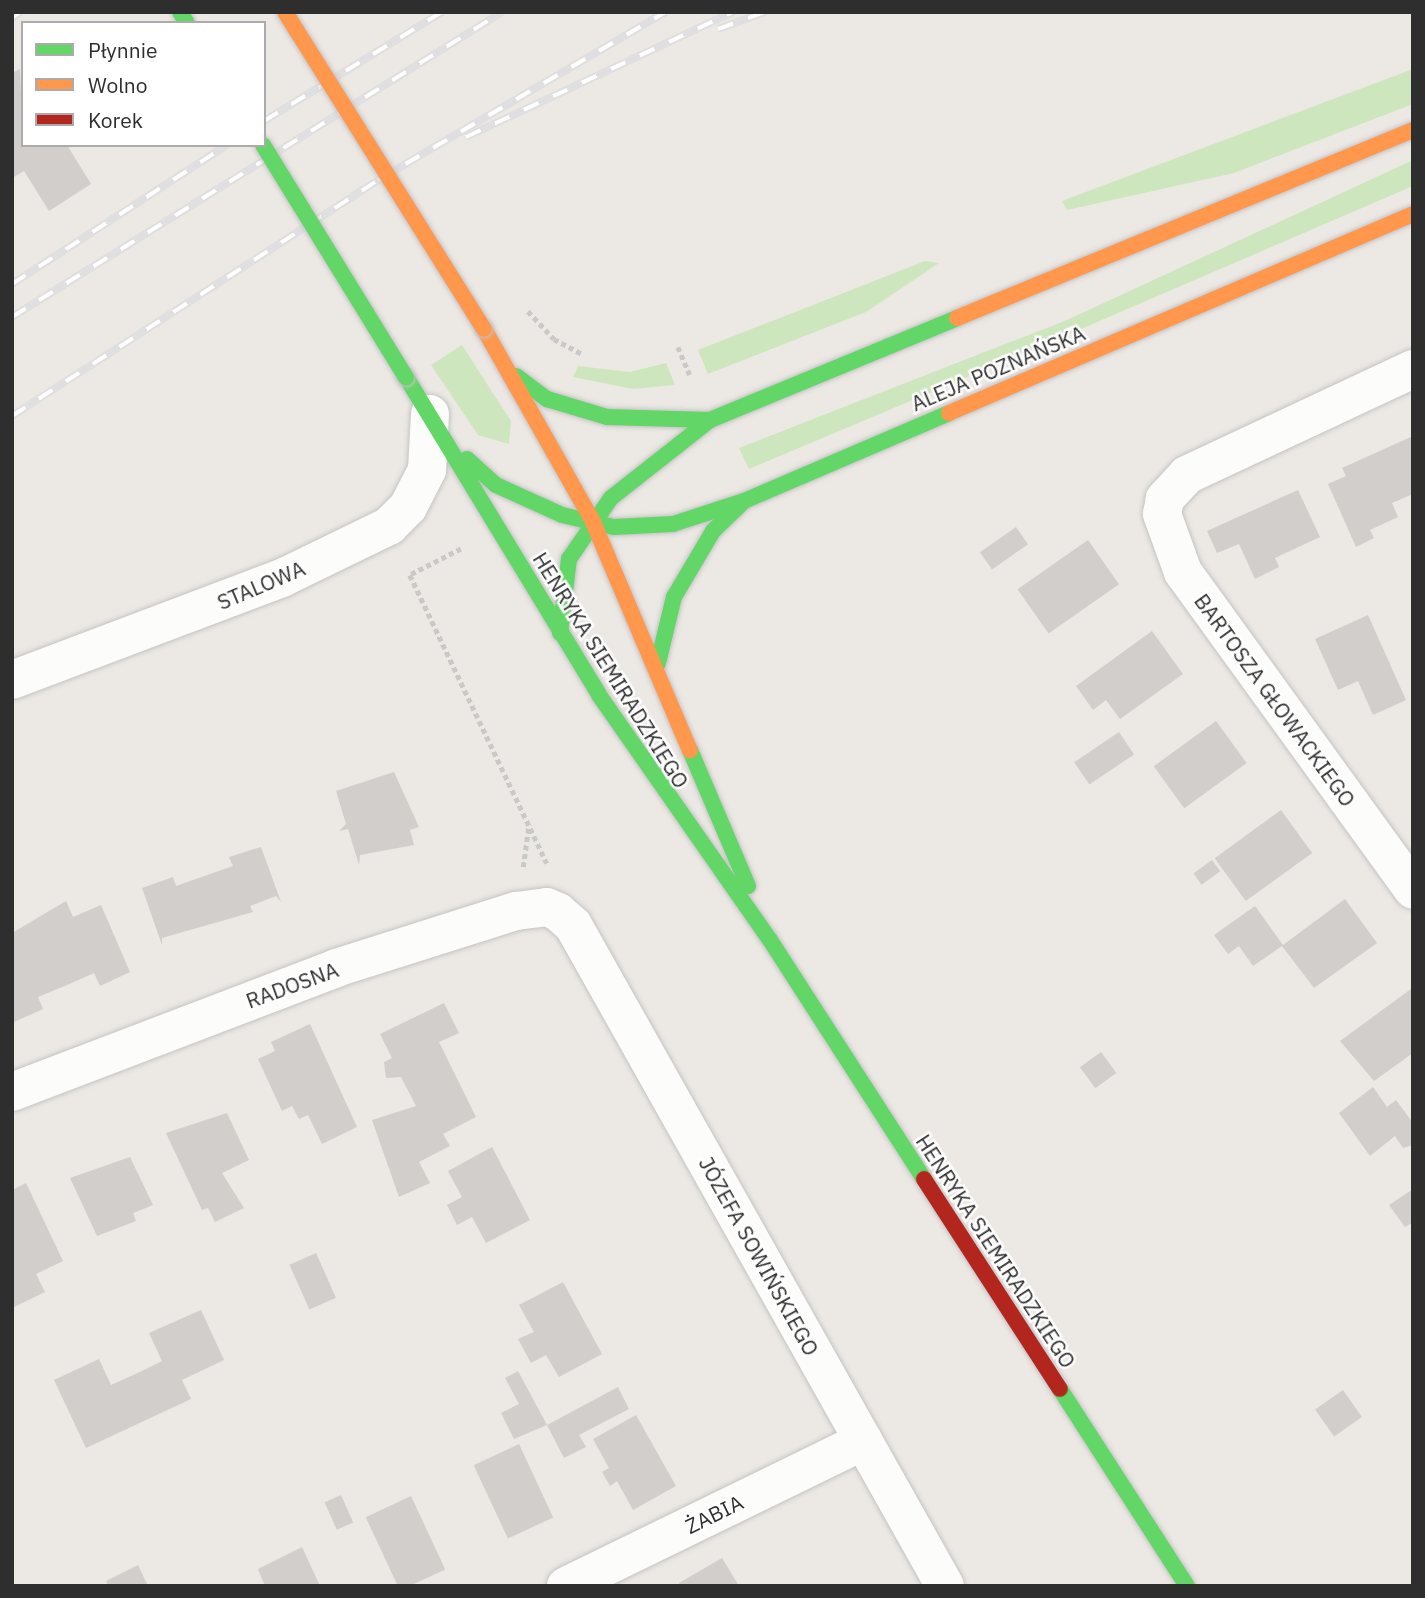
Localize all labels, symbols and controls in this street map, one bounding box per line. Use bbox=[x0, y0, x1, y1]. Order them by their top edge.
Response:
legend bbox=[21, 21, 266, 147]
text: Płynnie bbox=[88, 36, 157, 64]
text: Wolno bbox=[88, 71, 148, 99]
text: Korek bbox=[88, 106, 143, 134]
street label: ALEJA POZNAŃSKA bbox=[907, 320, 1089, 416]
street label: HENRYKA SIEMIRADZKIEGO bbox=[528, 547, 694, 793]
street label: STALOWA bbox=[213, 555, 309, 615]
street label: BARTOSZA GŁOWACKIEGO bbox=[1189, 589, 1361, 811]
street label: RADOSNA bbox=[242, 957, 342, 1013]
street label: HENRYKA SIEMIRADZKIEGO bbox=[911, 1130, 1081, 1372]
street label: JÓZEFA SOWIŃSKIEGO bbox=[694, 1152, 824, 1360]
street label: ŻABIA bbox=[681, 1489, 747, 1539]

